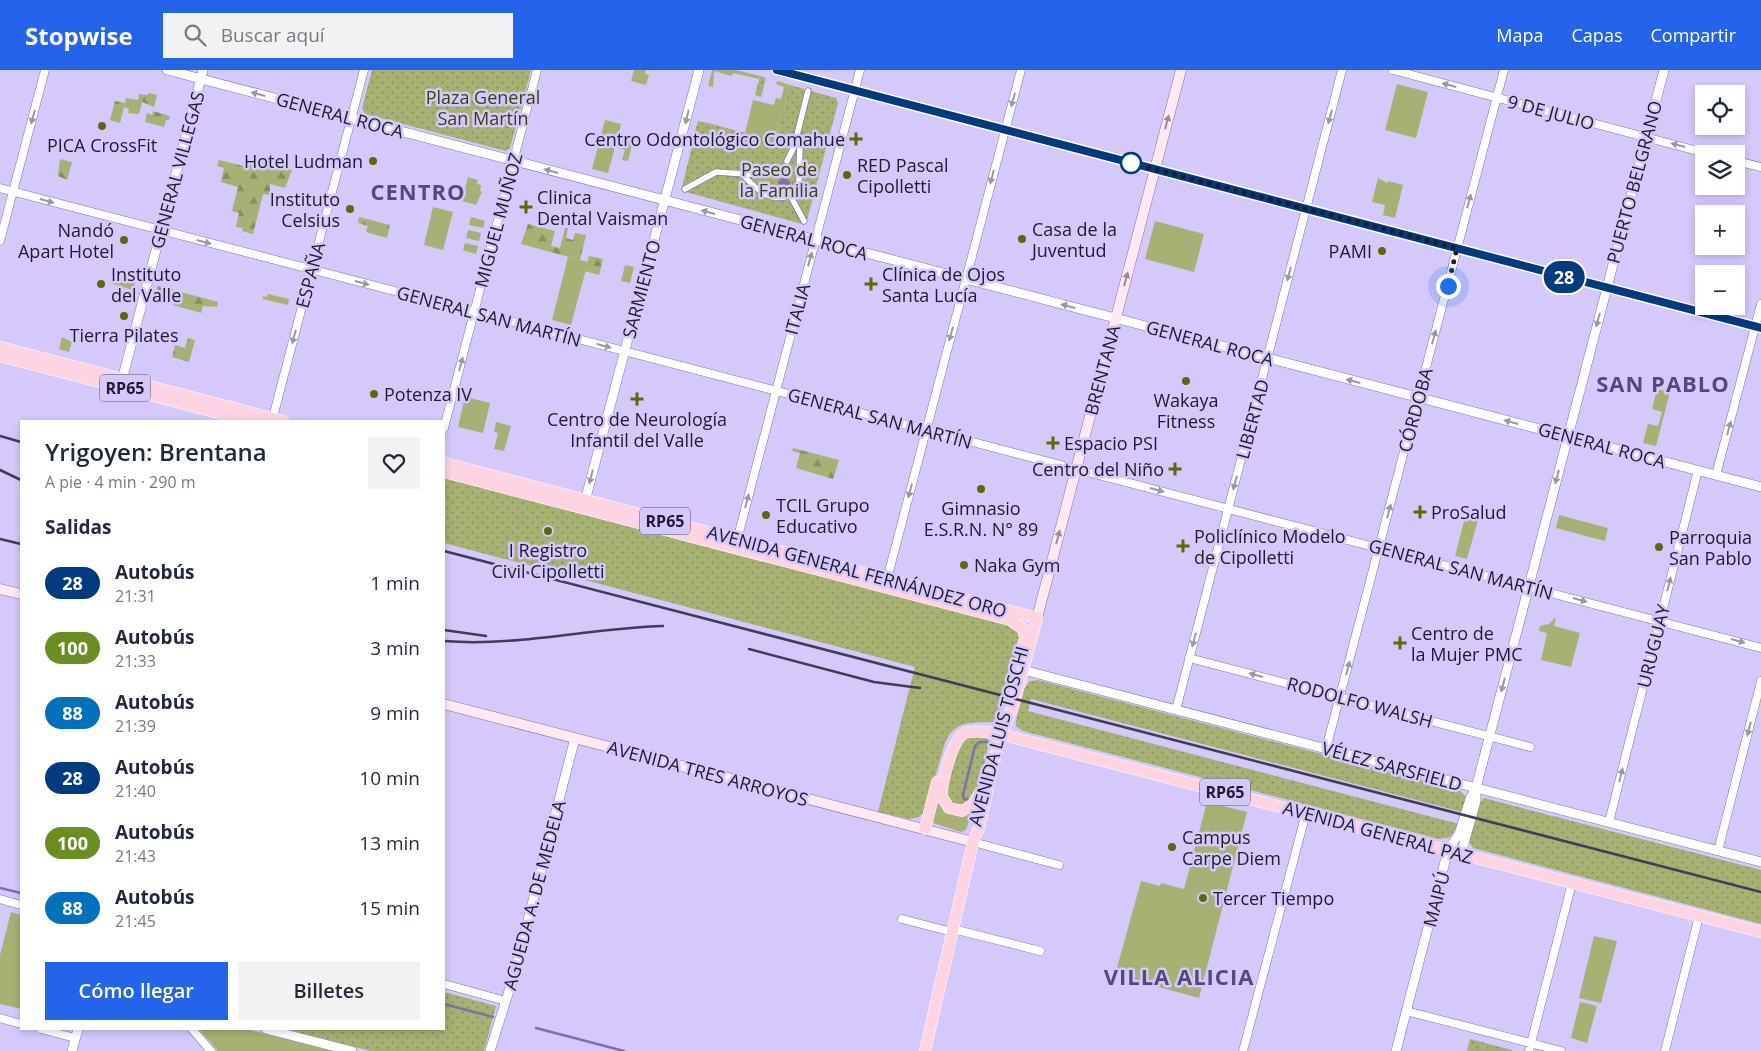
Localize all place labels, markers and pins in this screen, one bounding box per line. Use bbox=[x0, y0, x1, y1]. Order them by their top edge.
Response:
marker: PICA CrossFit bbox=[96, 120, 108, 132]
place label: Centro Odontológico Comahue bbox=[584, 127, 845, 151]
marker: Centro Odontológico Comahue bbox=[849, 132, 863, 146]
place label: PICA CrossFit bbox=[47, 133, 157, 157]
place label: Hotel Ludman bbox=[244, 149, 363, 173]
unlabelled marker bbox=[1120, 152, 1142, 174]
place label: RED Pascal Cipolletti bbox=[857, 153, 948, 198]
marker: Hotel Ludman bbox=[367, 155, 379, 167]
marker: RED Pascal Cipolletti bbox=[841, 169, 853, 181]
place label: Clinica Dental Vaisman bbox=[537, 185, 668, 230]
place label: Instituto Celsius bbox=[270, 187, 340, 232]
marker: Clinica Dental Vaisman bbox=[519, 200, 533, 214]
marker: Instituto Celsius bbox=[344, 203, 356, 215]
place label: Casa de la Juventud bbox=[1030, 217, 1117, 262]
place label: Nandó Apart Hotel bbox=[18, 218, 114, 263]
marker: Casa de la Juventud bbox=[1016, 233, 1028, 245]
marker: Nandó Apart Hotel bbox=[118, 234, 130, 246]
place label: PAMI bbox=[1329, 239, 1372, 263]
marker: PAMI bbox=[1376, 245, 1388, 257]
place label: Instituto del Valle bbox=[111, 262, 181, 307]
place label: Clínica de Ojos Santa Lucía bbox=[882, 262, 1005, 307]
marker: Clínica de Ojos Santa Lucía bbox=[864, 277, 878, 291]
marker: Instituto del Valle bbox=[95, 278, 107, 290]
marker: Tierra Pilates bbox=[118, 310, 130, 322]
place label: Tierra Pilates bbox=[70, 323, 178, 347]
marker: Wakaya Fitness bbox=[1180, 375, 1192, 387]
place label: Potenza IV bbox=[384, 382, 472, 406]
marker: Potenza IV bbox=[368, 388, 380, 400]
place label: Wakaya Fitness bbox=[1153, 388, 1219, 433]
marker: Centro de Neurología Infantil del Valle bbox=[630, 392, 644, 406]
place label: Centro de Neurología Infantil del Valle bbox=[547, 407, 727, 452]
place label: Espacio PSI bbox=[1064, 431, 1158, 455]
marker: Espacio PSI bbox=[1046, 436, 1060, 450]
place label: Centro del Niño bbox=[1032, 457, 1164, 481]
marker: Centro del Niño bbox=[1168, 462, 1182, 476]
marker: Gimnasio E.S.R.N. N° 89 bbox=[975, 483, 987, 495]
place label: TCIL Grupo Educativo bbox=[776, 493, 870, 538]
place label: Gimnasio E.S.R.N. N° 89 bbox=[924, 496, 1038, 541]
place label: ProSalud bbox=[1431, 500, 1506, 524]
marker: ProSalud bbox=[1413, 505, 1427, 519]
marker: TCIL Grupo Educativo bbox=[760, 509, 772, 521]
place label: Policlínico Modelo de Cipolletti bbox=[1194, 524, 1346, 569]
marker: I Registro Civil Cipolletti bbox=[542, 525, 554, 537]
place label: Parroquia San Pablo bbox=[1669, 525, 1752, 570]
place label: I Registro Civil Cipolletti bbox=[492, 538, 604, 583]
marker: Policlínico Modelo de Cipolletti bbox=[1176, 539, 1190, 553]
marker: Parroquia San Pablo bbox=[1653, 541, 1665, 553]
place label: Naka Gym bbox=[974, 553, 1060, 577]
marker: Naka Gym bbox=[958, 559, 970, 571]
place label: Centro de la Mujer PMC bbox=[1411, 621, 1523, 666]
marker: Centro de la Mujer PMC bbox=[1393, 636, 1407, 650]
place label: Campus Carpe Diem bbox=[1182, 825, 1281, 870]
marker: Campus Carpe Diem bbox=[1166, 841, 1178, 853]
place label: Tercer Tiempo bbox=[1213, 886, 1334, 910]
marker: Tercer Tiempo bbox=[1197, 892, 1209, 904]

